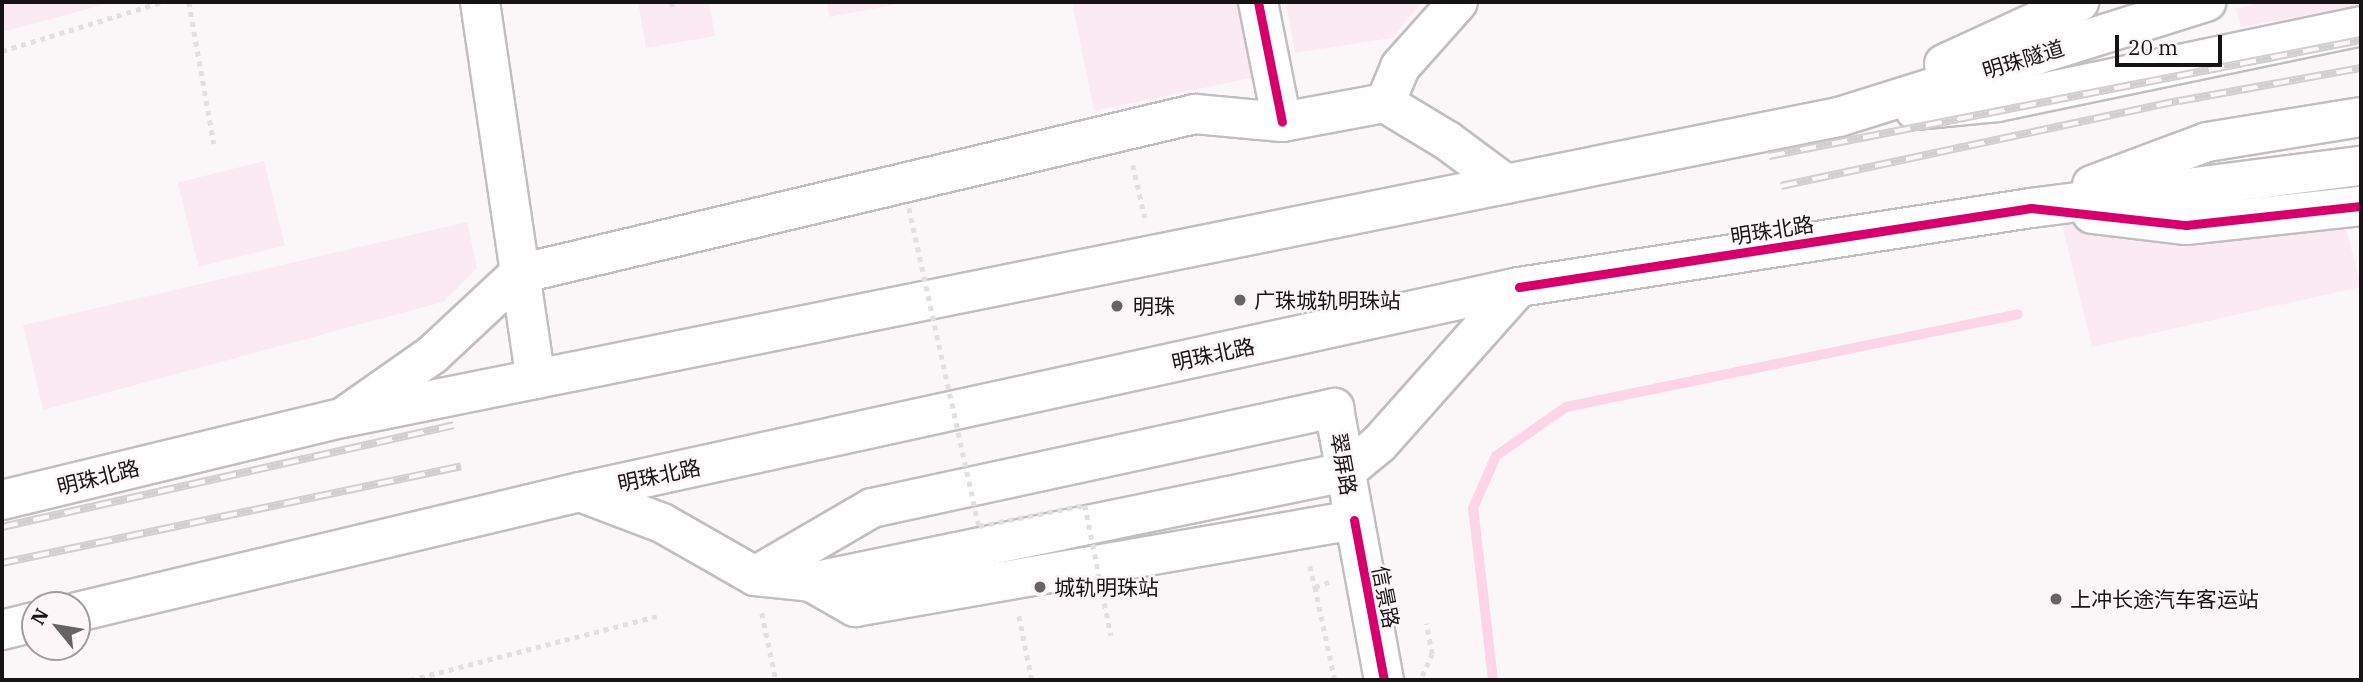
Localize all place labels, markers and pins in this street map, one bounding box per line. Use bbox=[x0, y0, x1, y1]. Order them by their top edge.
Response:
place label: 广珠城轨明珠站 bbox=[1254, 287, 1401, 313]
marker: 广珠城轨明珠站 bbox=[1232, 292, 1248, 308]
place label: 明珠 bbox=[1133, 293, 1175, 319]
marker: 明珠 bbox=[1107, 296, 1127, 316]
place label: 城轨明珠站 bbox=[1054, 574, 1159, 600]
marker: 城轨明珠站 bbox=[1032, 579, 1048, 595]
place label: 上冲长途汽车客运站 bbox=[2070, 586, 2259, 612]
marker: 上冲长途汽车客运站 bbox=[2048, 591, 2064, 607]

